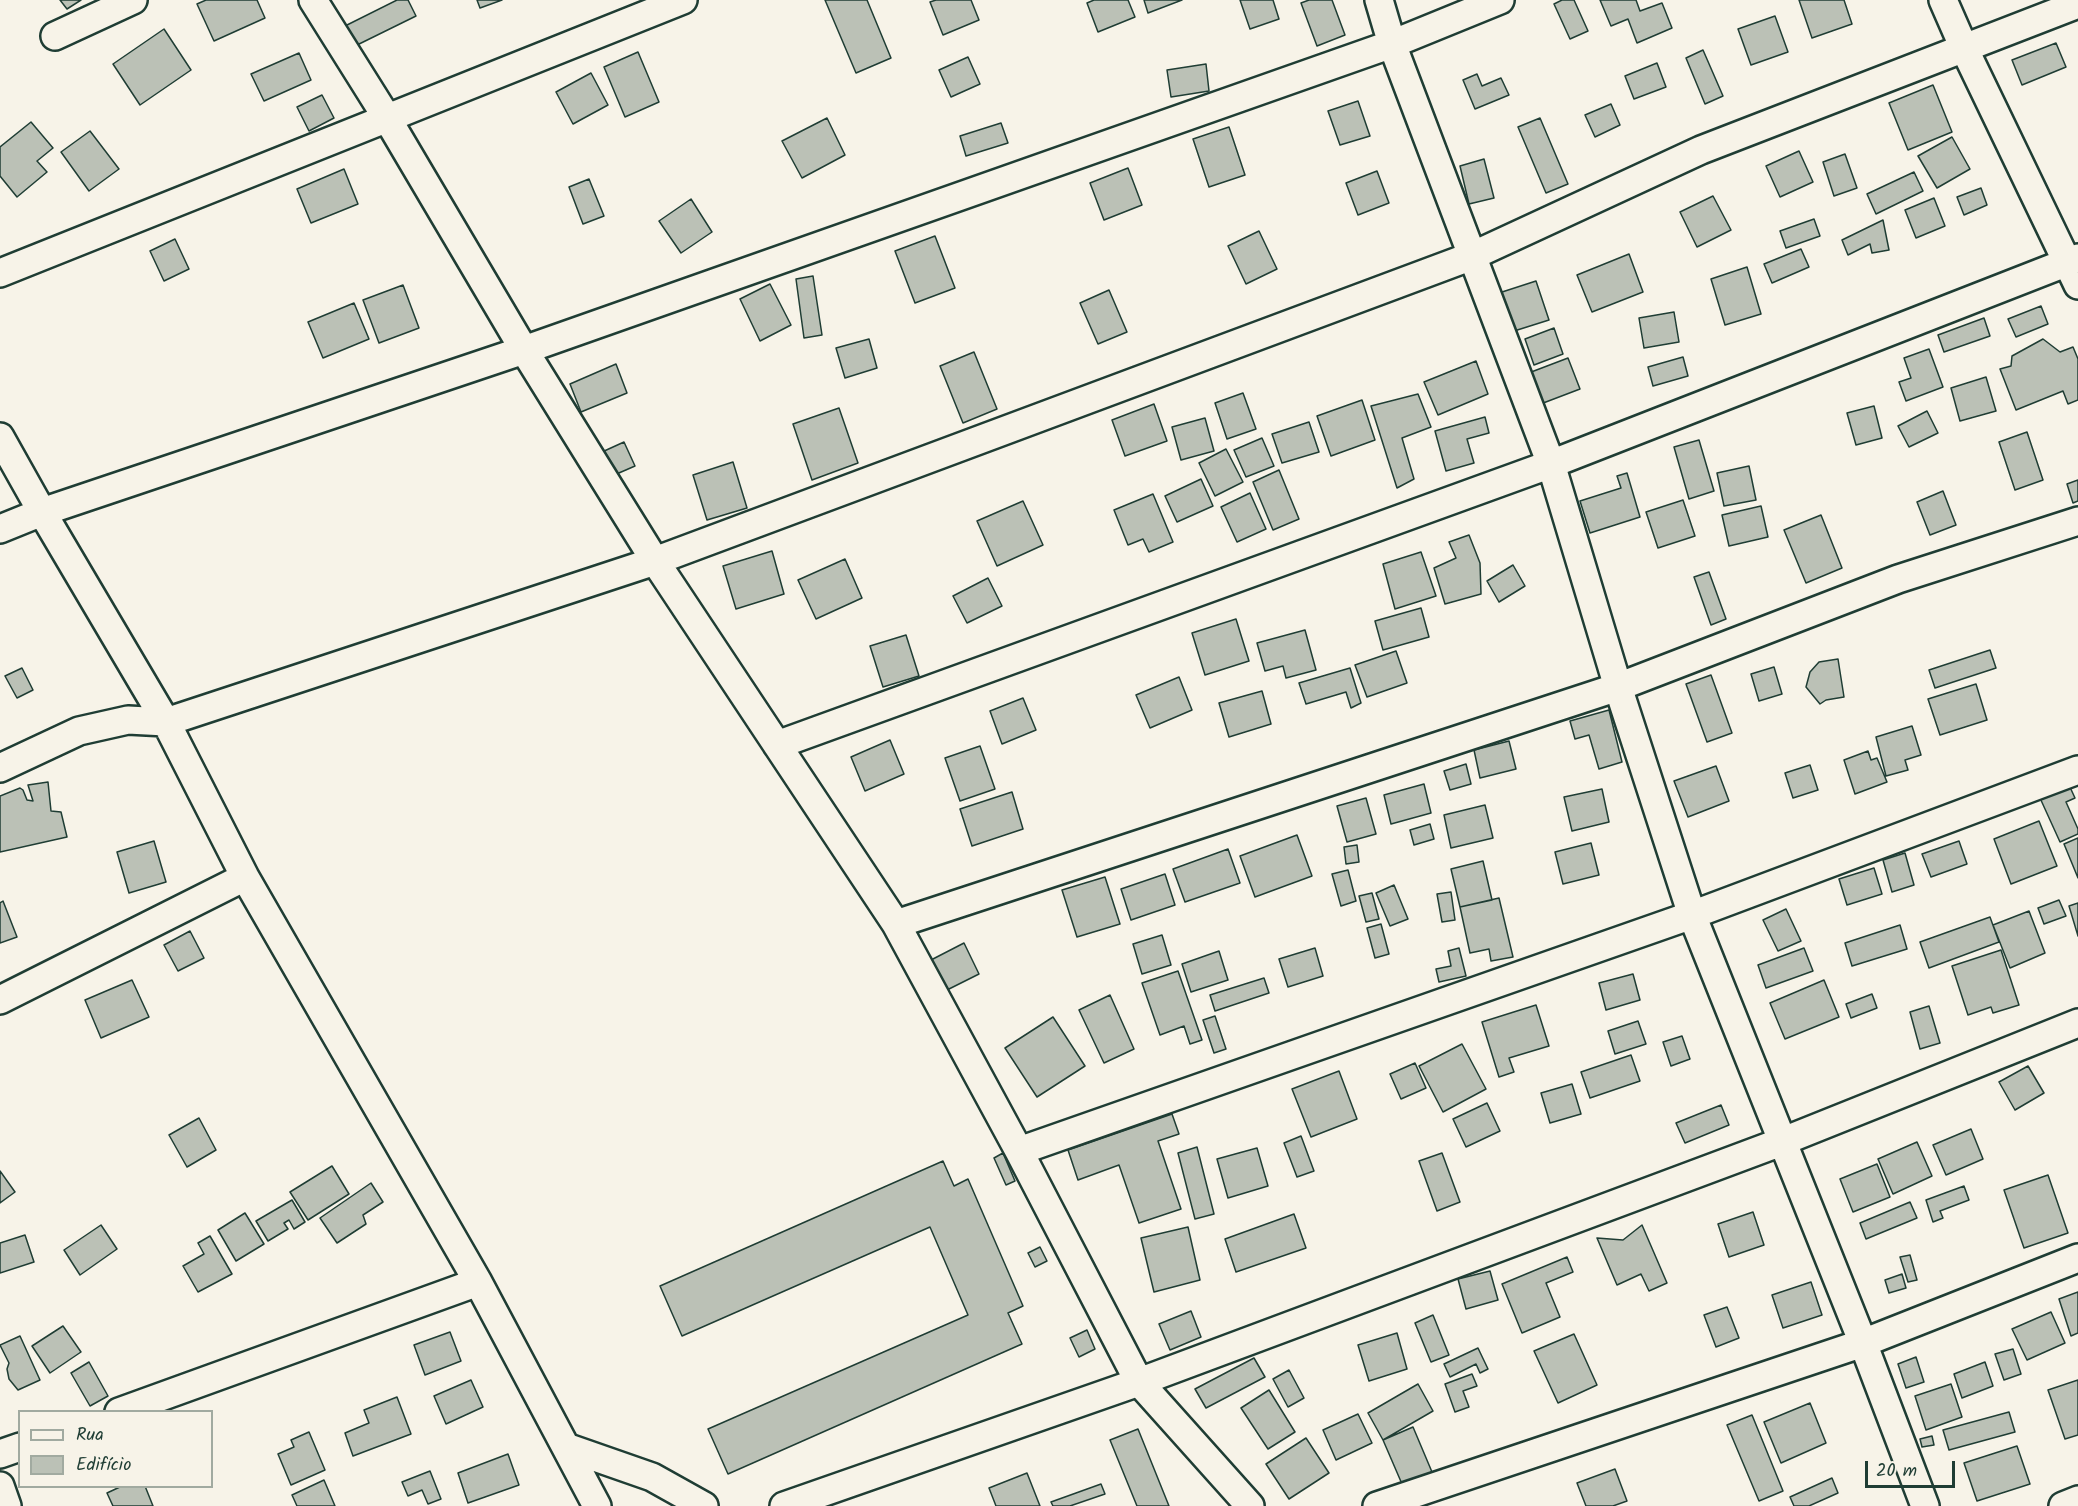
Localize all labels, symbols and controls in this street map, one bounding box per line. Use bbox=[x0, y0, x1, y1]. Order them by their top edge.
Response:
legend bbox=[18, 1410, 213, 1488]
text: Rua bbox=[76, 1421, 104, 1450]
scale bar bbox=[1868, 1449, 1958, 1487]
text: Edifício bbox=[76, 1451, 131, 1480]
text: 20 m bbox=[1876, 1457, 1917, 1486]

